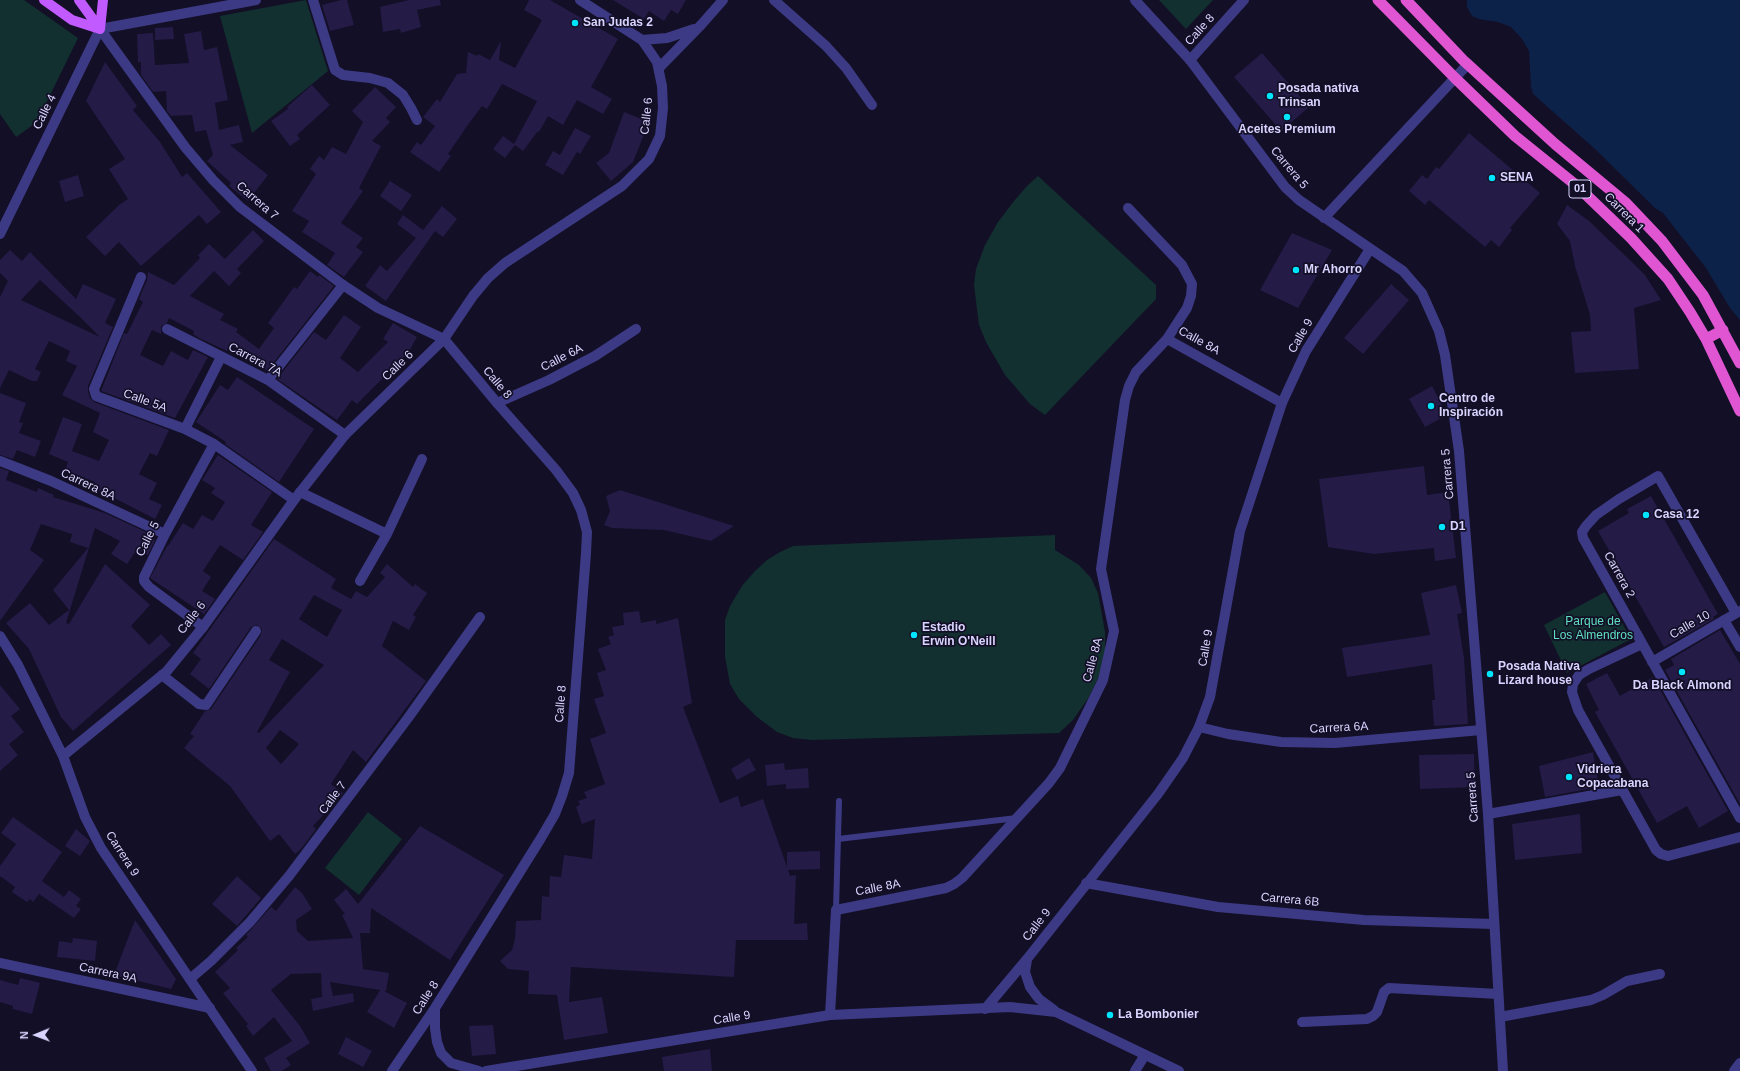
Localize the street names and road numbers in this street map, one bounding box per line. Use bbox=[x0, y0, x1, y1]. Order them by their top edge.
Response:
street label: Calle 8 bbox=[1182, 11, 1218, 49]
street label: Calle 4 bbox=[30, 92, 60, 132]
street label: Calle 6 bbox=[638, 97, 656, 135]
street label: Carrera 5 bbox=[1267, 144, 1311, 192]
street label: Carrera 7 bbox=[233, 179, 281, 223]
road number: 01 bbox=[1569, 180, 1591, 198]
street label: Carrera 1 bbox=[1601, 190, 1647, 236]
street label: Calle 9 bbox=[1285, 316, 1317, 356]
street label: Calle 8A bbox=[1176, 324, 1222, 358]
street label: Carrera 7A bbox=[226, 340, 284, 380]
street label: Calle 6A bbox=[539, 341, 585, 375]
street label: Calle 6 bbox=[380, 348, 416, 384]
street label: Calle 8 bbox=[479, 364, 515, 402]
street label: Calle 5A bbox=[121, 386, 169, 416]
street label: Carrera 5 bbox=[1439, 448, 1457, 500]
street label: Carrera 8A bbox=[58, 466, 118, 504]
street label: Calle 5 bbox=[133, 519, 163, 559]
street label: Carrera 2 bbox=[1600, 549, 1638, 601]
street label: Calle 6 bbox=[175, 599, 209, 637]
street label: Calle 10 bbox=[1667, 608, 1713, 642]
street label: Calle 9 bbox=[1196, 628, 1216, 668]
street label: Calle 8A bbox=[1080, 636, 1106, 684]
street label: Calle 8 bbox=[553, 685, 569, 723]
street label: Carrera 6A bbox=[1309, 719, 1369, 737]
street label: Carrera 5 bbox=[1464, 771, 1482, 823]
street label: Calle 7 bbox=[316, 779, 350, 817]
street label: Carrera 9 bbox=[102, 829, 142, 879]
street label: Calle 8A bbox=[854, 877, 902, 899]
street label: Carrera 6B bbox=[1260, 890, 1320, 910]
street label: Calle 9 bbox=[1020, 906, 1054, 944]
street label: Carrera 9A bbox=[78, 960, 138, 986]
street label: Calle 8 bbox=[410, 978, 442, 1018]
street label: Calle 9 bbox=[712, 1008, 752, 1028]

